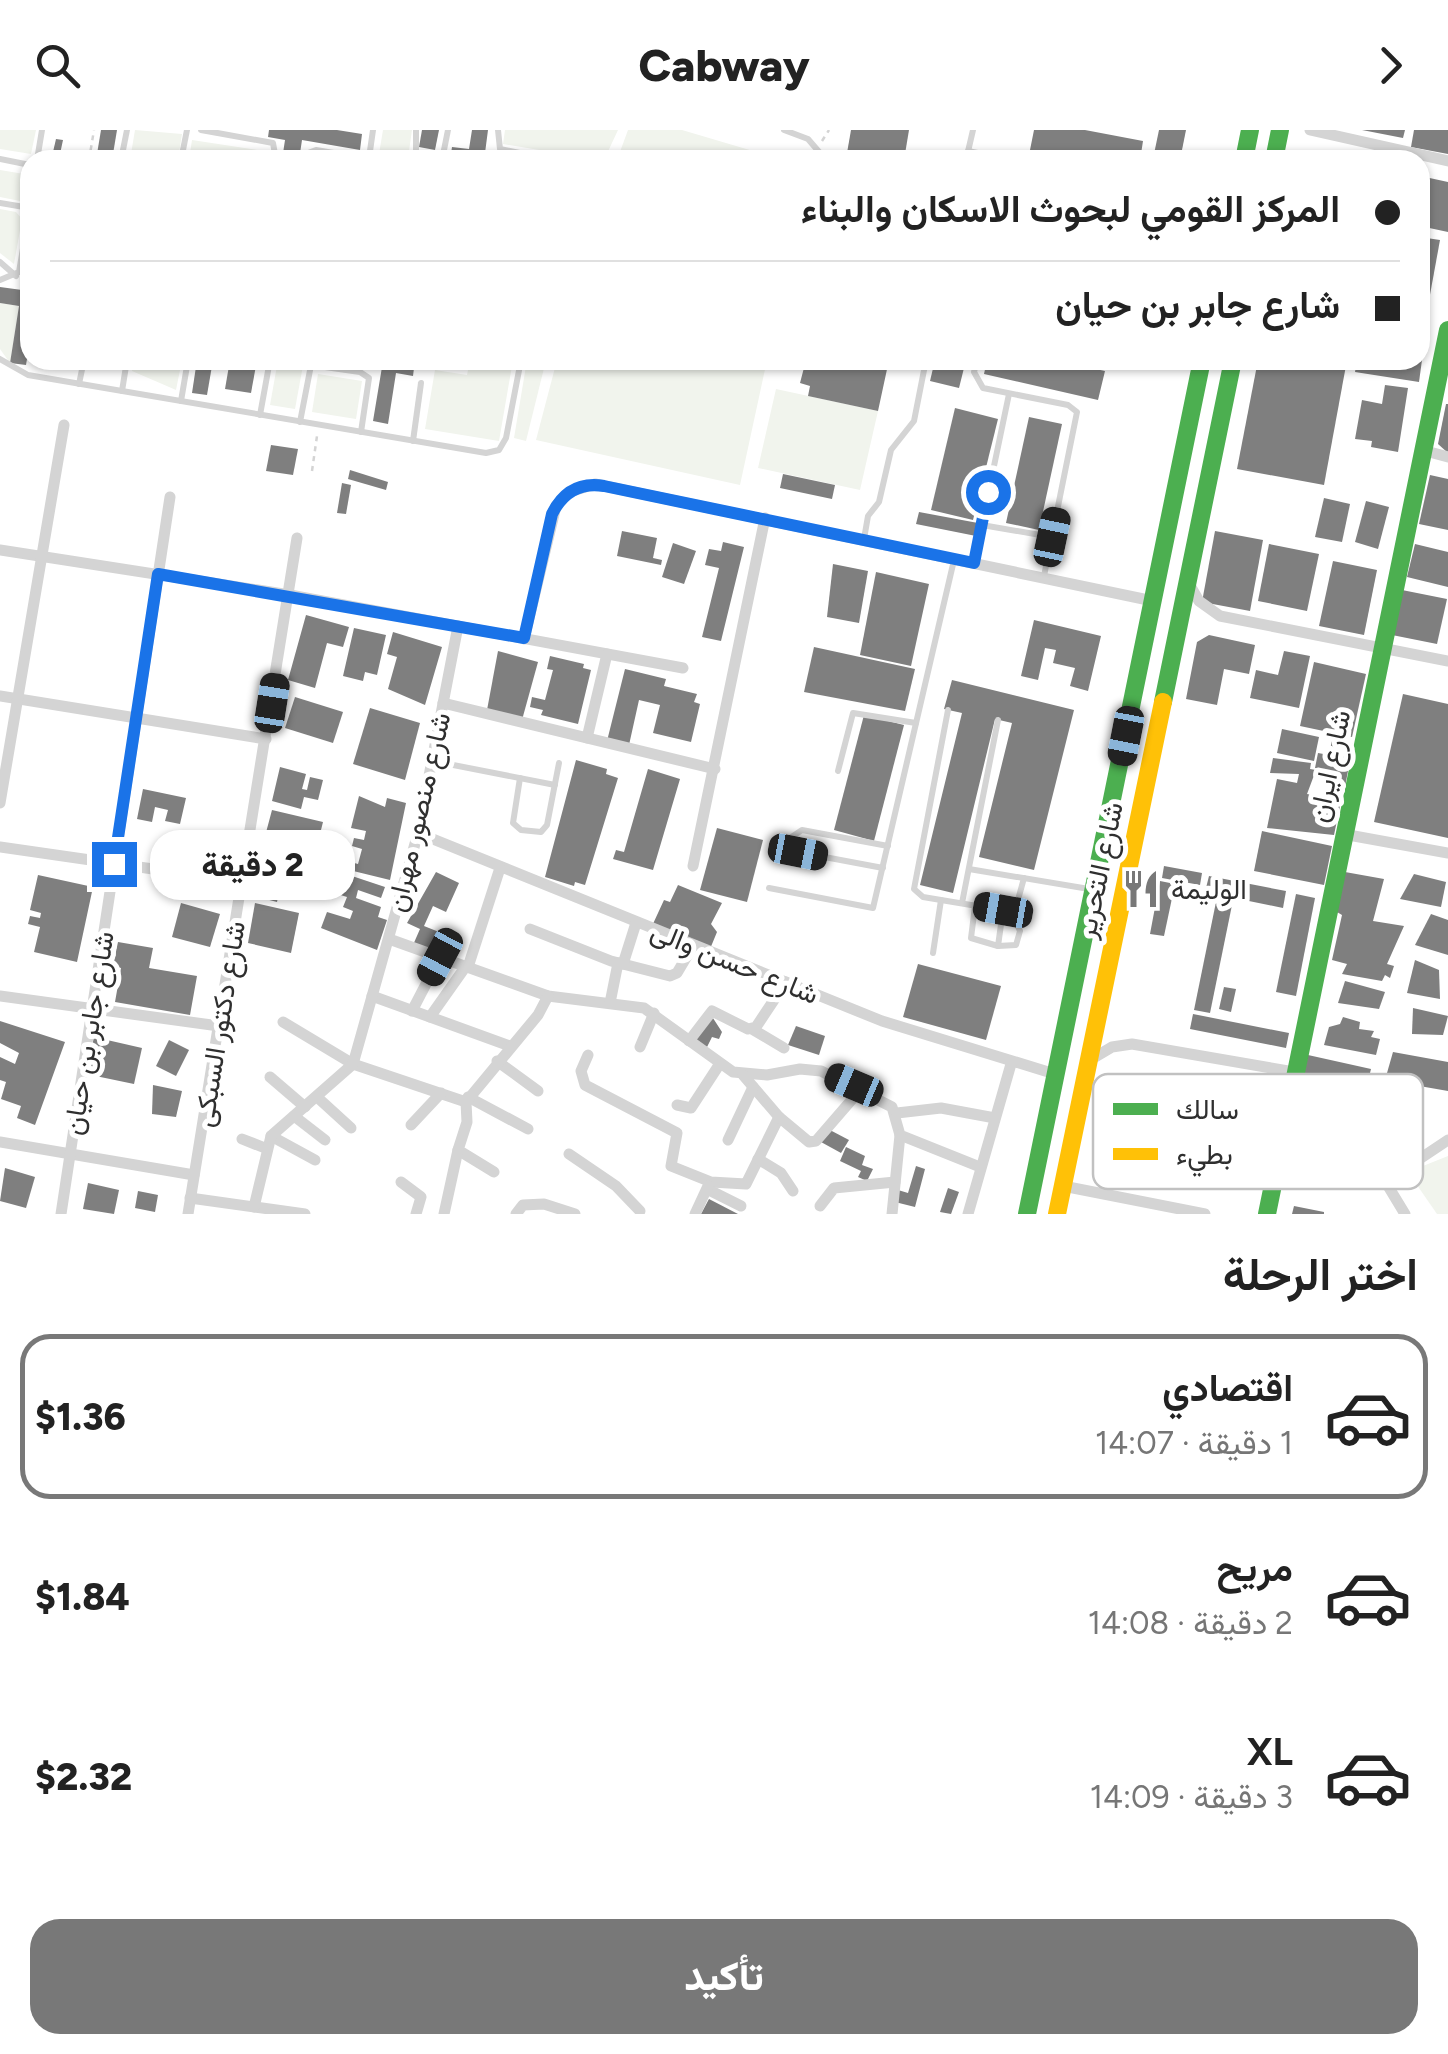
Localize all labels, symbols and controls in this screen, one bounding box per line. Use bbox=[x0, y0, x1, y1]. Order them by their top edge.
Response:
icon: search bbox=[30, 38, 85, 93]
text: Cabway bbox=[638, 38, 810, 92]
icon: forward bbox=[1363, 38, 1418, 93]
text: المركز القومي لبحوث الاسكان والبناء bbox=[801, 186, 1340, 232]
text: شارع جابر بن حيان bbox=[1055, 282, 1340, 328]
route start bbox=[966, 470, 1011, 515]
car bbox=[1031, 505, 1073, 569]
car bbox=[252, 671, 292, 735]
car bbox=[1106, 704, 1146, 768]
street label: شارع ايران bbox=[1301, 707, 1359, 826]
street label: شارع منصور مهران bbox=[379, 709, 459, 916]
street label: شارع التحرير bbox=[1068, 799, 1132, 943]
callout: 2 دقيقة bbox=[149, 829, 354, 899]
car bbox=[766, 832, 830, 872]
route end bbox=[92, 842, 137, 887]
text: 2 دقيقة bbox=[201, 846, 304, 884]
restaurant icon: الوليمة bbox=[1120, 868, 1162, 910]
place label: الوليمة bbox=[1171, 872, 1247, 907]
car bbox=[971, 890, 1035, 930]
street label: شارع حسن والى bbox=[645, 913, 824, 1013]
street label: شارع دكتور السبكى bbox=[186, 919, 254, 1130]
car bbox=[413, 923, 467, 991]
street label: شارع جابر بن حيان bbox=[55, 929, 123, 1138]
car bbox=[821, 1059, 887, 1111]
legend bbox=[1093, 1074, 1423, 1189]
text: سالك bbox=[1176, 1092, 1239, 1126]
text: بطيء bbox=[1176, 1137, 1233, 1177]
text: اختر الرحلة bbox=[1223, 1247, 1418, 1301]
text: اقتصادي bbox=[1162, 1365, 1293, 1411]
icon: car bbox=[1323, 1372, 1413, 1462]
text: $1.36 bbox=[35, 1394, 126, 1440]
text: 1 دقيقة · 14:07 bbox=[1095, 1424, 1293, 1462]
text: مريح bbox=[1217, 1545, 1293, 1591]
icon: car bbox=[1323, 1552, 1413, 1642]
text: $1.84 bbox=[35, 1574, 130, 1620]
text: 2 دقيقة · 14:08 bbox=[1088, 1604, 1293, 1642]
text: XL bbox=[1247, 1729, 1293, 1775]
icon: car bbox=[1323, 1732, 1413, 1822]
text: $2.32 bbox=[35, 1754, 132, 1800]
text: 3 دقيقة · 14:09 bbox=[1090, 1778, 1293, 1816]
button: تأكيد bbox=[30, 1919, 1418, 2034]

